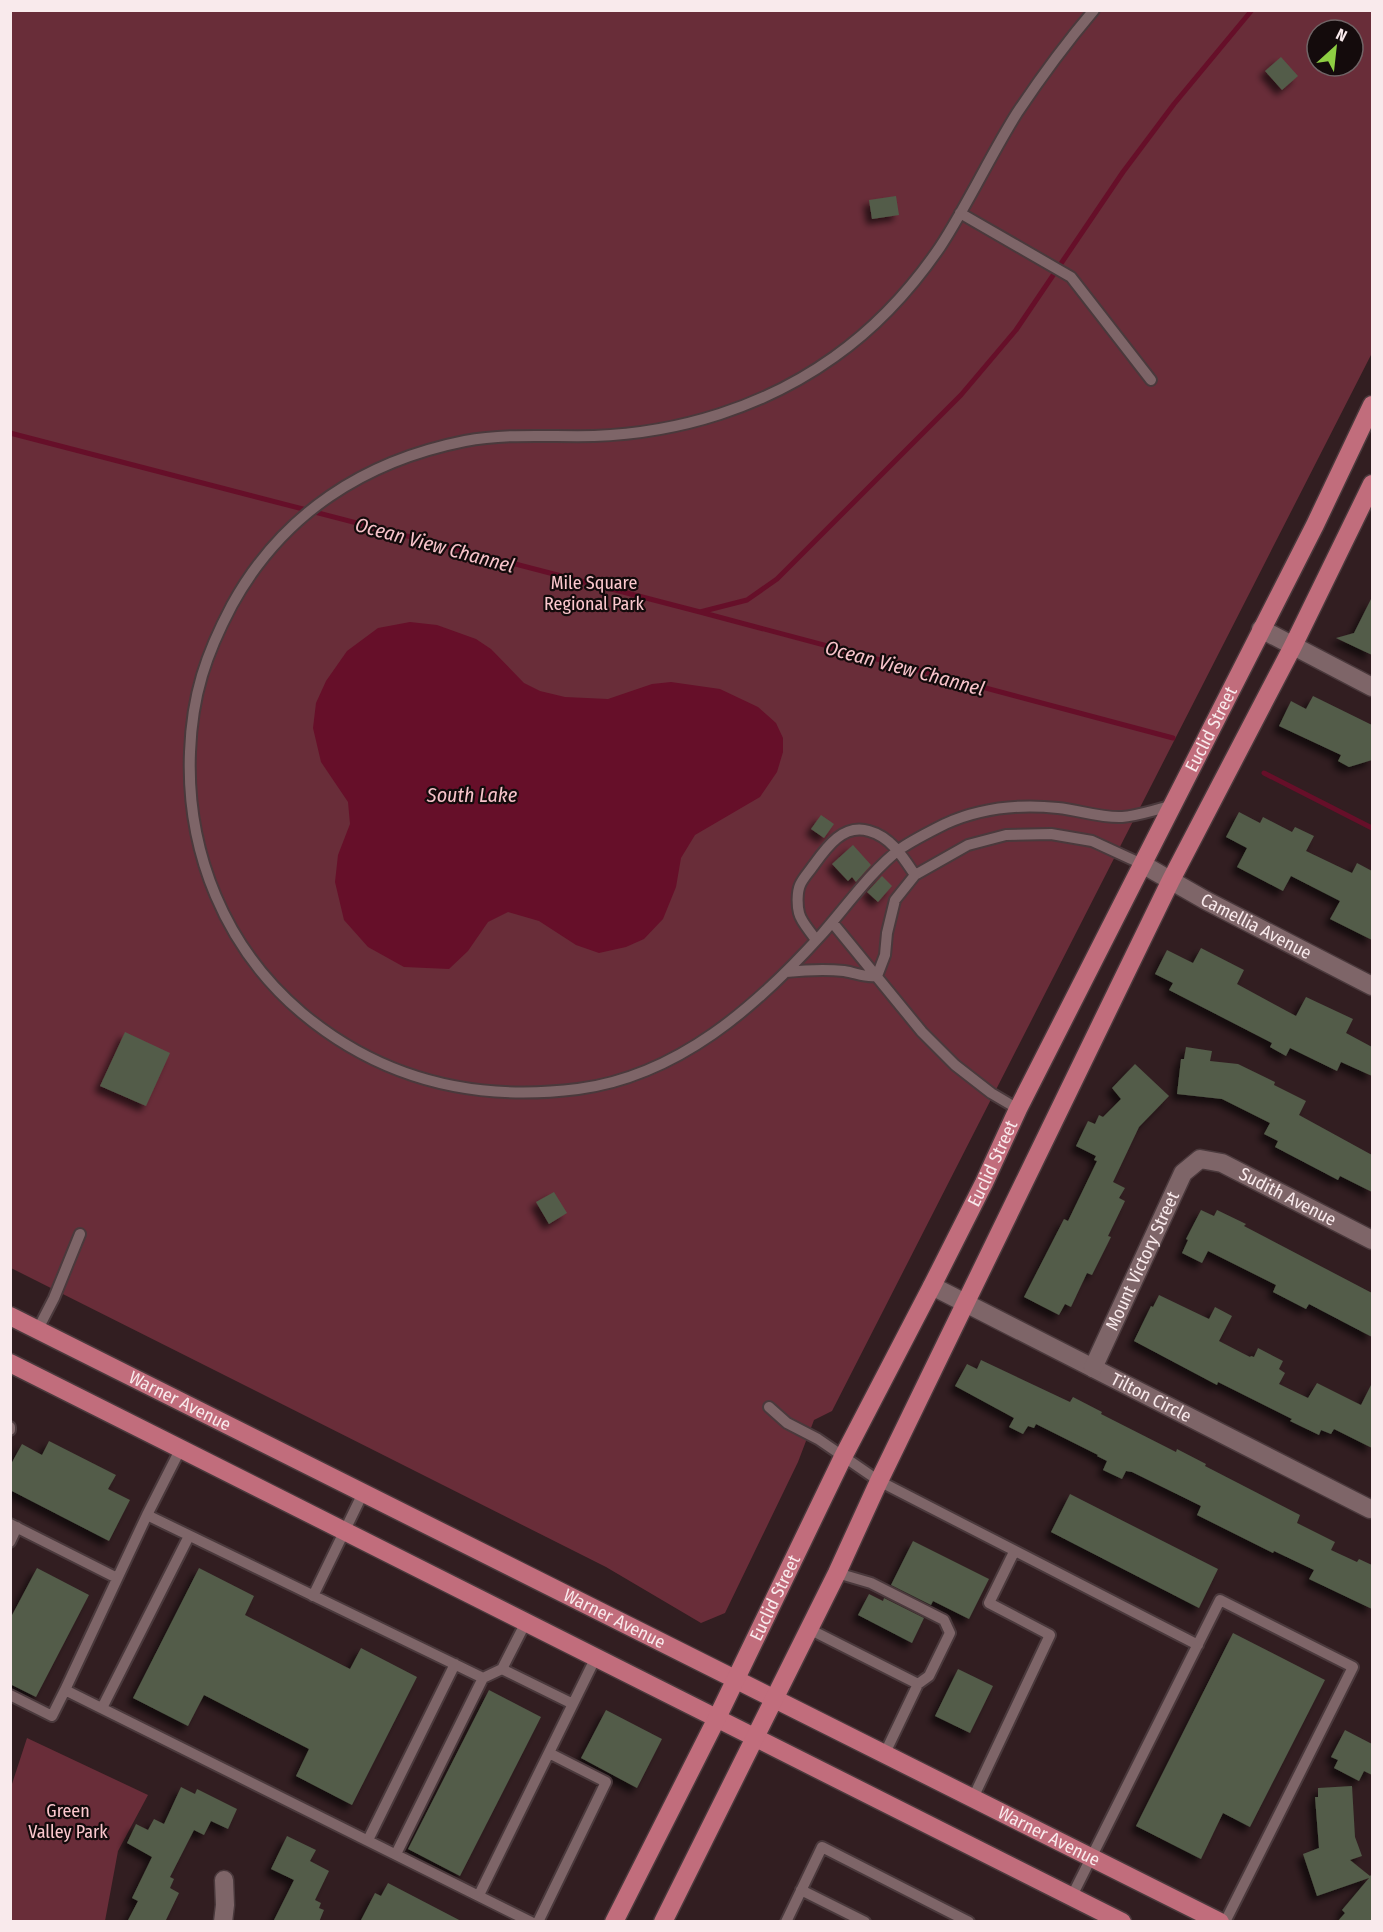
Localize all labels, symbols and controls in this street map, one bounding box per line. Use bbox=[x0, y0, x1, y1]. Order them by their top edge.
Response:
north arrow bbox=[1305, 18, 1365, 78]
text: N bbox=[1333, 24, 1350, 46]
water label: Ocean View Channel bbox=[353, 512, 517, 578]
park label: Mile Square Regional Park bbox=[544, 572, 645, 615]
water label: Ocean View Channel bbox=[823, 635, 987, 701]
street label: Euclid Street bbox=[1180, 683, 1242, 776]
water label: South Lake bbox=[426, 783, 518, 807]
street label: Camellia Avenue bbox=[1197, 889, 1315, 964]
street label: Euclid Street bbox=[963, 1117, 1022, 1210]
street label: Sudith Avenue bbox=[1235, 1163, 1340, 1231]
street label: Mount Victory Street bbox=[1101, 1188, 1184, 1334]
street label: Warner Avenue bbox=[125, 1366, 235, 1436]
street label: Tilton Circle bbox=[1107, 1368, 1195, 1427]
street label: Euclid Street bbox=[745, 1551, 805, 1644]
street label: Warner Avenue bbox=[560, 1584, 669, 1653]
park label: Green Valley Park bbox=[28, 1800, 108, 1843]
street label: Warner Avenue bbox=[994, 1802, 1104, 1871]

